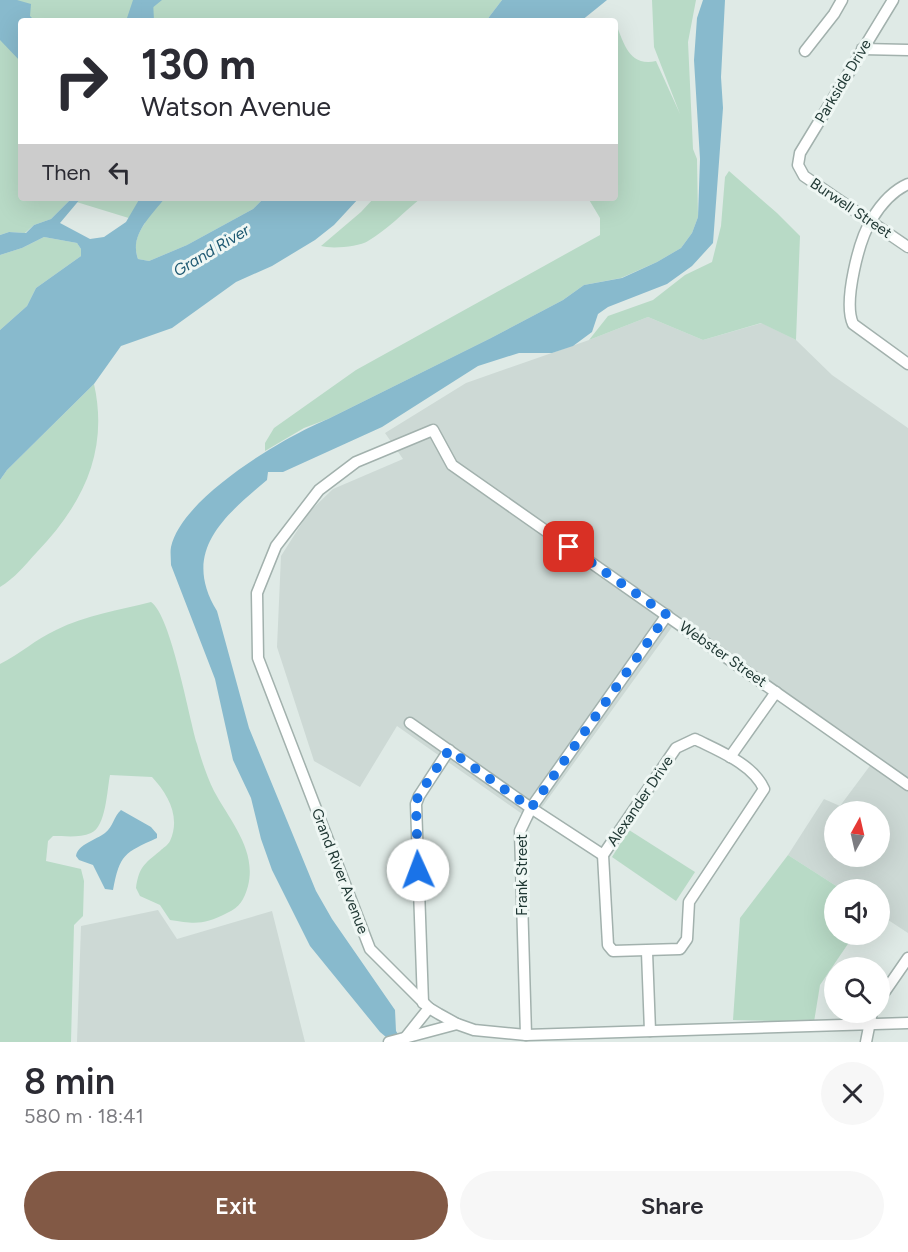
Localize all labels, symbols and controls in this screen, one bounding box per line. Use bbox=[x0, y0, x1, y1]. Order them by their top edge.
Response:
street label: Parkside Drive bbox=[811, 36, 875, 126]
text: 130 m bbox=[141, 39, 256, 90]
icon: right bbox=[42, 42, 120, 120]
text: Watson Avenue bbox=[141, 90, 331, 123]
icon: left bbox=[103, 156, 136, 189]
text: Then bbox=[42, 159, 91, 186]
street label: Burwell Street bbox=[807, 174, 896, 242]
water label: Grand River bbox=[170, 220, 253, 281]
pin bbox=[543, 521, 594, 572]
icon: arrive bbox=[552, 530, 585, 563]
street label: Webster Street bbox=[676, 617, 770, 691]
street label: Alexander Drive bbox=[603, 752, 677, 850]
north arrow bbox=[824, 801, 890, 867]
map controls bbox=[824, 801, 890, 1023]
street label: Grand River Avenue bbox=[308, 806, 372, 936]
street label: Frank Street bbox=[513, 834, 531, 916]
position arrow bbox=[386, 838, 450, 902]
button: sound bbox=[824, 879, 890, 945]
button: search bbox=[824, 957, 890, 1023]
text: 8 min bbox=[24, 1060, 115, 1103]
button: close bbox=[821, 1062, 884, 1125]
text: 580 m · 18:41 bbox=[24, 1104, 144, 1128]
button: Exit bbox=[24, 1171, 448, 1240]
button: Share bbox=[460, 1171, 884, 1240]

